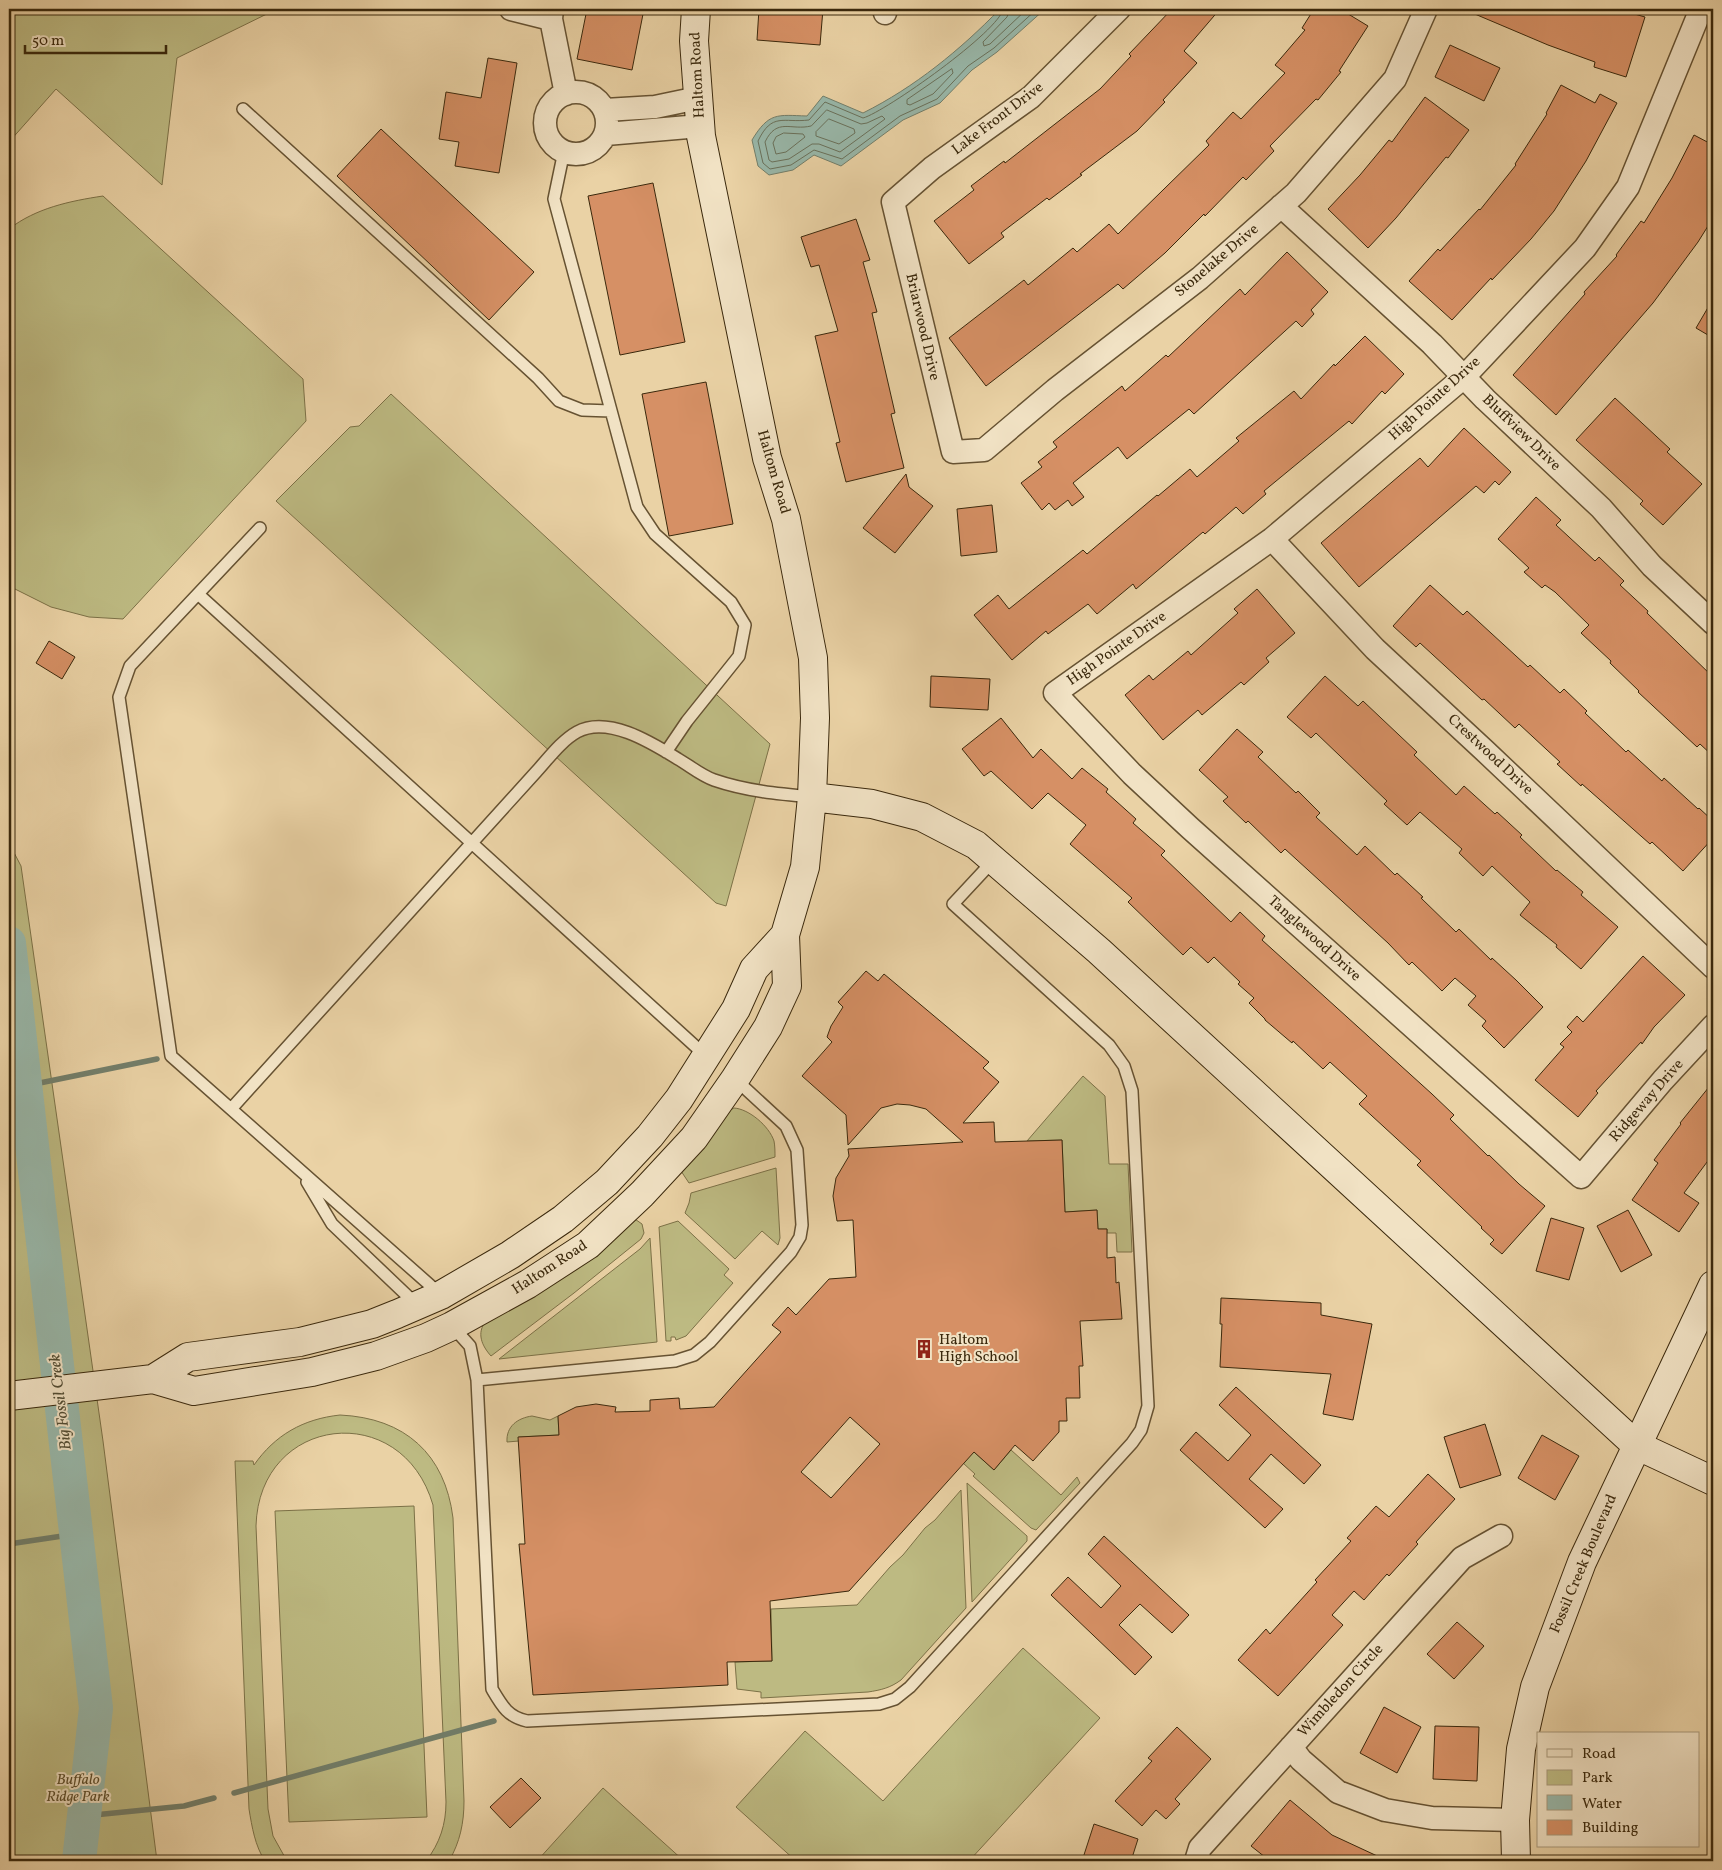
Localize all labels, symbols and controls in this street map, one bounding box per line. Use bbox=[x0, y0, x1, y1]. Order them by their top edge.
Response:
scale bar bbox=[25, 22, 166, 54]
text: 50 m bbox=[32, 31, 64, 52]
street label: Haltom Road bbox=[685, 31, 711, 119]
street label: Lake Front Drive bbox=[948, 78, 1048, 160]
street label: Stonelake Drive bbox=[1170, 220, 1264, 302]
street label: Briarwood Drive bbox=[899, 271, 945, 383]
street label: High Pointe Drive bbox=[1384, 352, 1486, 446]
street label: Bluffview Drive bbox=[1477, 390, 1565, 476]
street label: Haltom Road bbox=[751, 428, 795, 516]
street label: High Pointe Drive bbox=[1063, 607, 1171, 691]
street label: Crestwood Drive bbox=[1442, 710, 1538, 800]
street label: Tanglewood Drive bbox=[1263, 891, 1365, 987]
street label: Ridgeway Drive bbox=[1605, 1055, 1689, 1147]
street label: Haltom Road bbox=[508, 1236, 592, 1300]
place label: Haltom High School bbox=[939, 1330, 1018, 1368]
building icon: Haltom High School bbox=[913, 1338, 935, 1360]
water label: Big Fossil Creek bbox=[44, 1352, 78, 1451]
street label: Fossil Creek Boulevard bbox=[1545, 1491, 1623, 1637]
street label: Wimbledon Circle bbox=[1293, 1640, 1389, 1742]
legend bbox=[1537, 1732, 1700, 1848]
text: Road bbox=[1582, 1744, 1616, 1765]
text: Park bbox=[1582, 1768, 1613, 1789]
park label: Buffalo Ridge Park bbox=[46, 1770, 110, 1808]
text: Water bbox=[1582, 1794, 1622, 1815]
text: Building bbox=[1582, 1818, 1639, 1839]

